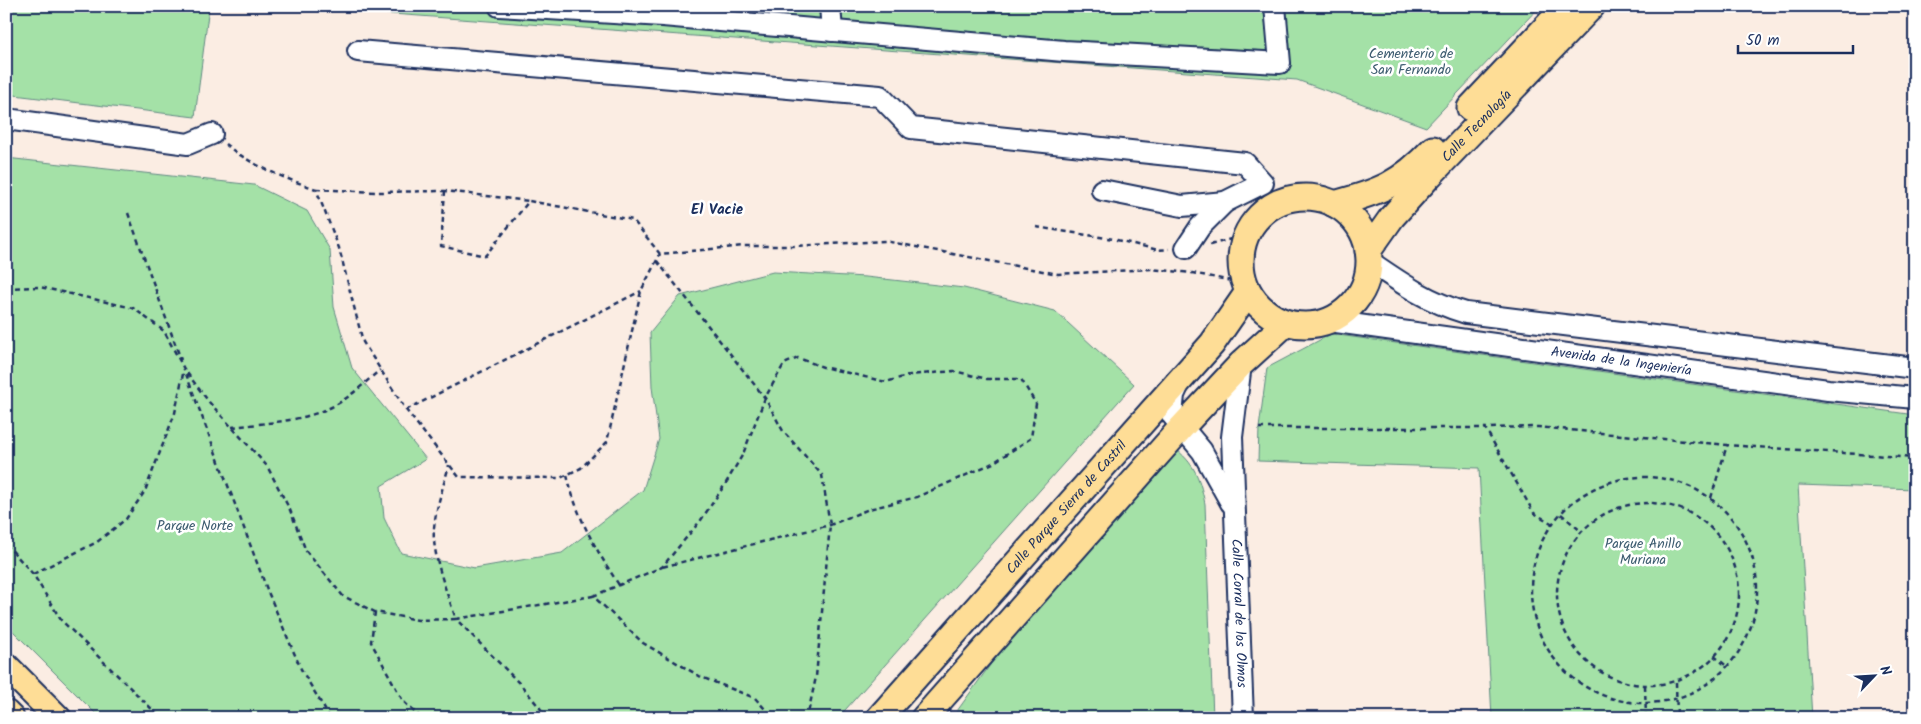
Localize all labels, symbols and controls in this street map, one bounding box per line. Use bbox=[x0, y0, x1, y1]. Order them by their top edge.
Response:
scale bar bbox=[1738, 22, 1854, 54]
text: 50 m bbox=[1746, 29, 1780, 53]
park label: Cementerio de San Fernando bbox=[1369, 43, 1454, 81]
street label: Calle Tecnología bbox=[1436, 85, 1517, 168]
district label: El Vacie bbox=[691, 198, 744, 222]
street label: Avenida de la Ingeniería bbox=[1549, 341, 1693, 382]
street label: Calle Parque Sierra de Castril bbox=[1001, 435, 1133, 579]
park label: Parque Norte bbox=[157, 515, 234, 537]
park label: Parque Anillo Muriana bbox=[1605, 533, 1681, 571]
street label: Calle Corral de los Olmos bbox=[1225, 538, 1253, 688]
north arrow bbox=[1848, 652, 1898, 702]
text: N bbox=[1873, 662, 1897, 680]

